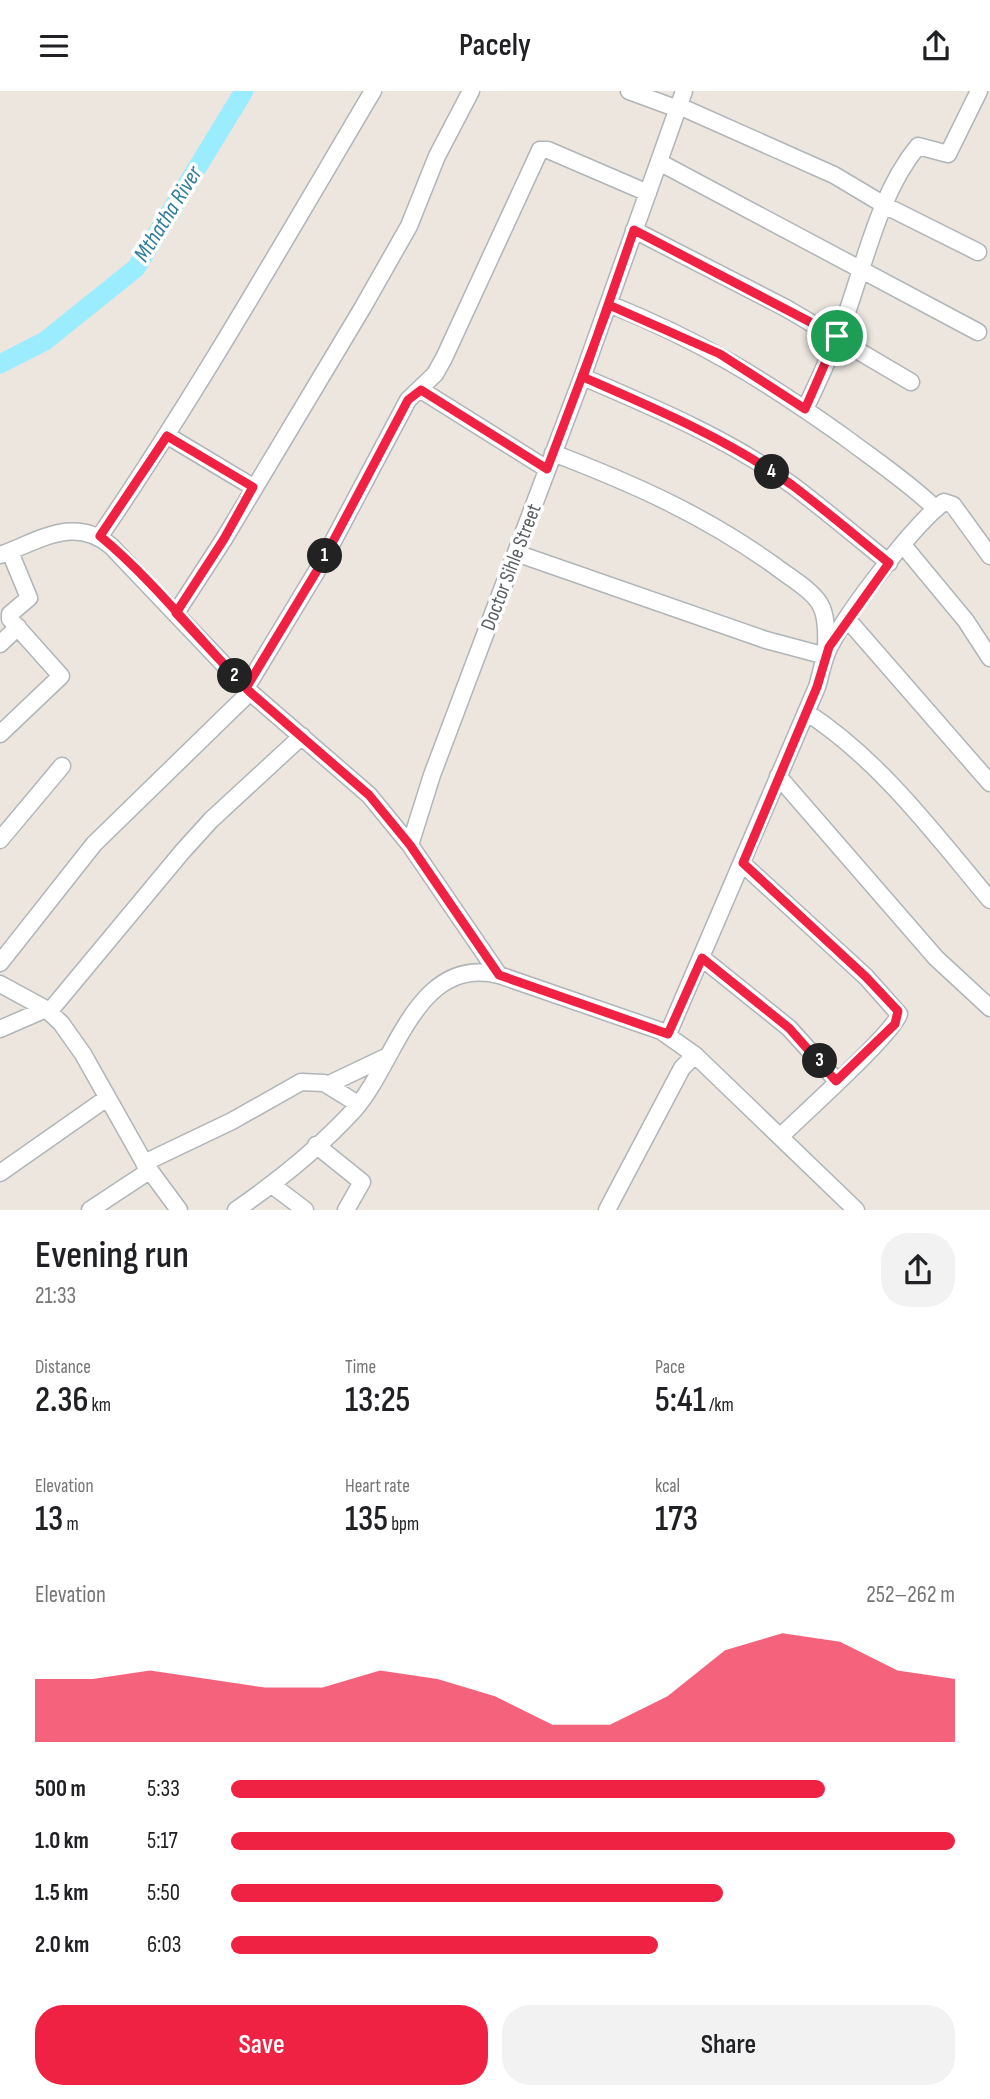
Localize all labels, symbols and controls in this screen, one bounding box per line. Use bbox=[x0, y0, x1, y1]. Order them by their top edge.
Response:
text: Pacely bbox=[459, 26, 531, 65]
icon: menu bbox=[35, 27, 73, 65]
icon: share bbox=[917, 27, 955, 65]
water label: Mthatha River bbox=[128, 160, 209, 267]
pin bbox=[807, 306, 867, 366]
icon: arrive bbox=[818, 317, 856, 355]
pin: 4 bbox=[754, 455, 790, 489]
text: 4 bbox=[767, 460, 776, 483]
street label: Doctor Sihle Street bbox=[475, 500, 547, 634]
pin: 1 bbox=[308, 539, 342, 573]
text: 1 bbox=[321, 544, 328, 567]
pin: 2 bbox=[218, 659, 252, 693]
text: 2 bbox=[230, 664, 239, 687]
pin: 3 bbox=[802, 1044, 838, 1079]
text: 3 bbox=[815, 1049, 824, 1072]
text: Evening run bbox=[35, 1233, 189, 1278]
button: share bbox=[881, 1233, 955, 1307]
text: 21:33 bbox=[35, 1282, 76, 1310]
text: Distance bbox=[35, 1356, 91, 1379]
text: Time bbox=[345, 1356, 376, 1379]
text: Pace bbox=[655, 1356, 685, 1379]
text: 2.36 bbox=[35, 1379, 89, 1422]
text: 13:25 bbox=[345, 1379, 410, 1422]
text: 5:41 bbox=[655, 1379, 706, 1422]
text: km bbox=[89, 1394, 111, 1417]
text: /km bbox=[706, 1394, 734, 1417]
text: Elevation bbox=[35, 1475, 94, 1498]
text: Heart rate bbox=[345, 1475, 410, 1498]
text: kcal bbox=[655, 1475, 680, 1498]
text: 13 bbox=[35, 1498, 63, 1541]
text: 135 bbox=[345, 1498, 388, 1541]
text: 173 bbox=[655, 1498, 698, 1541]
text: m bbox=[63, 1513, 79, 1536]
text: bpm bbox=[388, 1513, 419, 1536]
text: Elevation bbox=[35, 1581, 106, 1609]
text: 252–262 m bbox=[866, 1581, 955, 1609]
text: 500 m bbox=[35, 1775, 86, 1803]
text: 5:33 bbox=[147, 1775, 180, 1803]
text: 1.0 km bbox=[35, 1827, 89, 1855]
text: 5:17 bbox=[147, 1827, 178, 1855]
text: 1.5 km bbox=[35, 1879, 88, 1907]
text: 5:50 bbox=[147, 1879, 180, 1907]
text: 2.0 km bbox=[35, 1931, 89, 1959]
text: 6:03 bbox=[147, 1931, 181, 1959]
button: Save bbox=[35, 2005, 488, 2085]
button: Share bbox=[502, 2005, 955, 2085]

